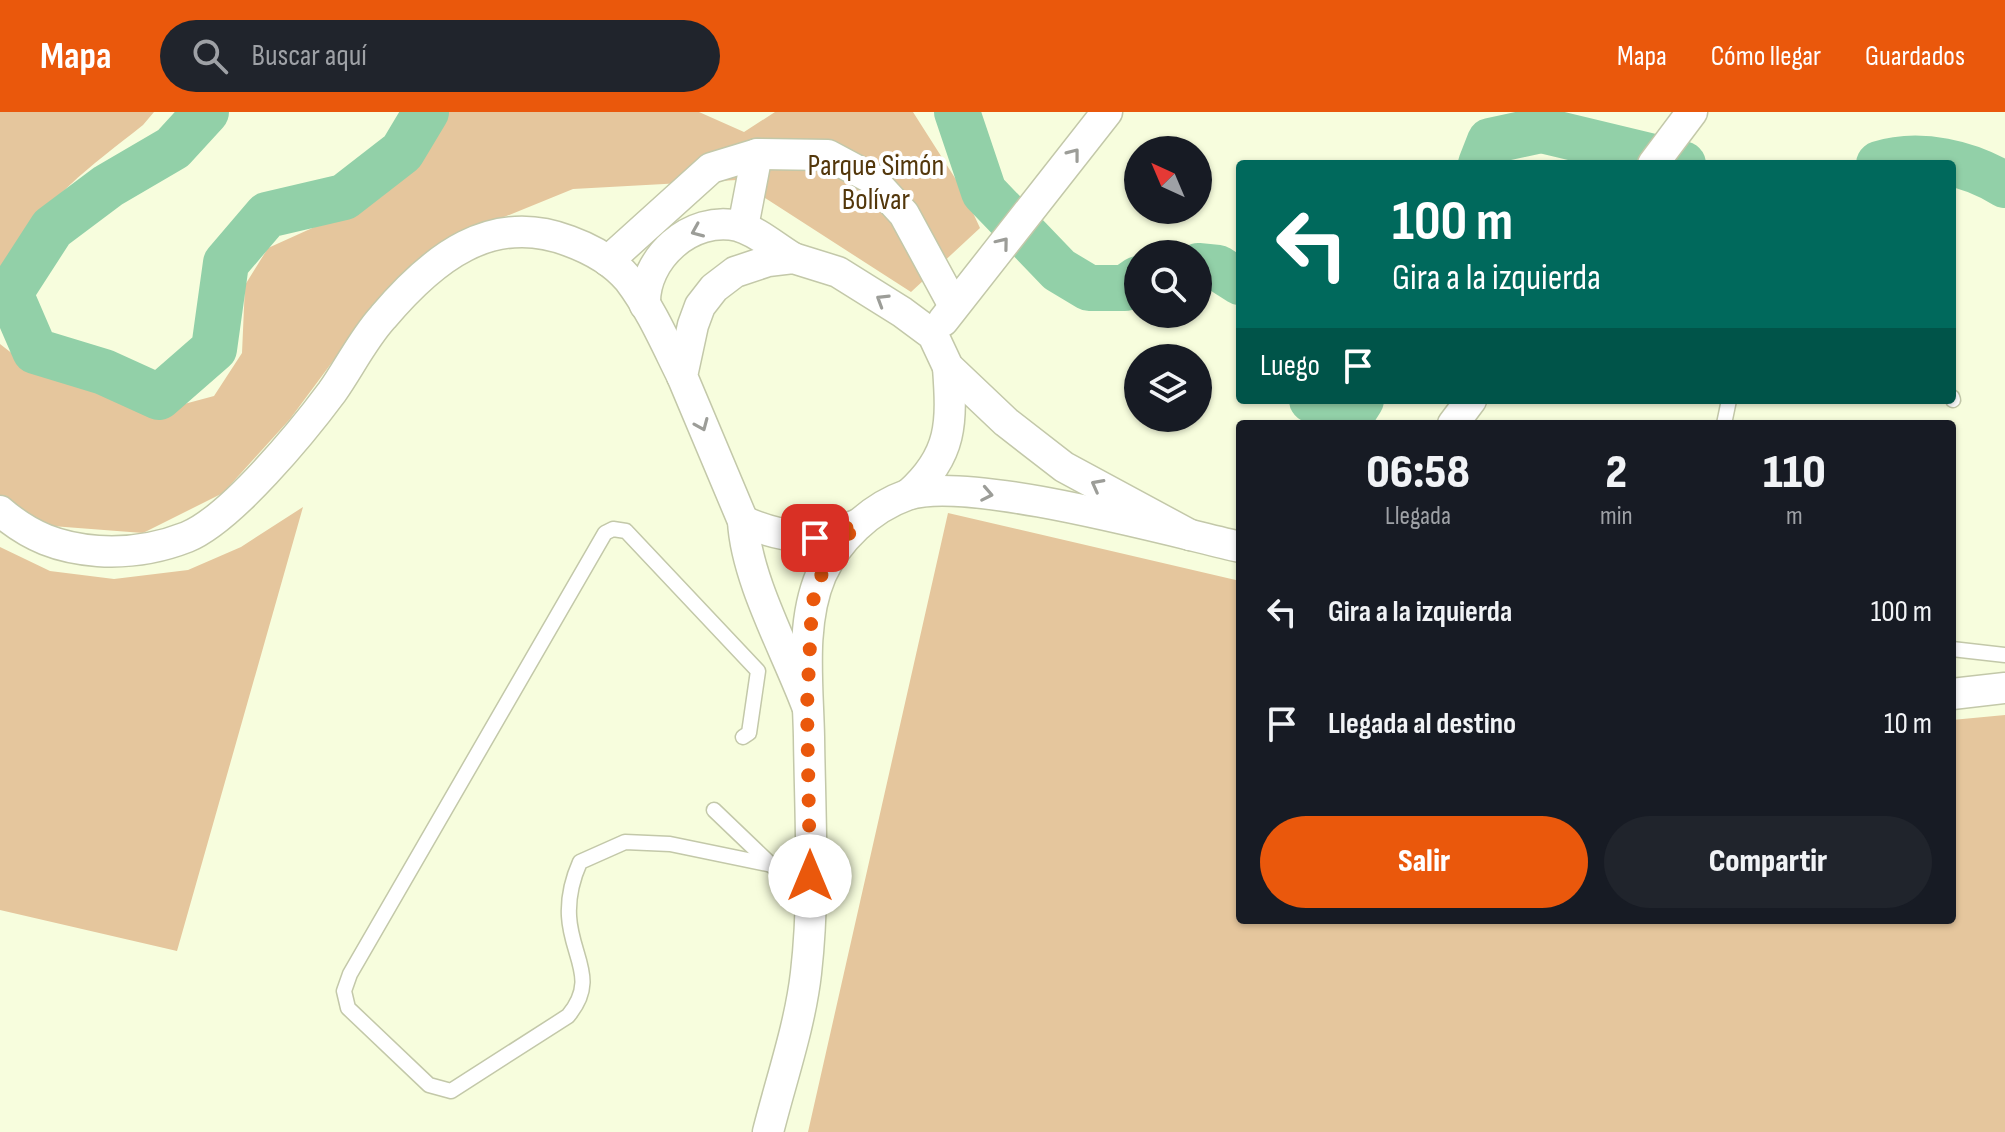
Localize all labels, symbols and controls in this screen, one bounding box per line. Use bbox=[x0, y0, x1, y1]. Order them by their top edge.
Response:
search box bbox=[160, 20, 720, 92]
text: Mapa bbox=[40, 34, 112, 79]
icon: search bbox=[188, 34, 232, 78]
text: Buscar aquí bbox=[252, 38, 367, 74]
text: Mapa bbox=[1617, 40, 1667, 73]
text: Cómo llegar bbox=[1711, 40, 1821, 73]
text: Guardados bbox=[1865, 40, 1965, 73]
north arrow bbox=[1124, 136, 1212, 224]
map controls bbox=[1124, 136, 1212, 432]
park label: Parque Simón Bolívar bbox=[808, 148, 944, 218]
one-way arrow bbox=[1065, 148, 1079, 163]
text: 100 m bbox=[1392, 189, 1513, 256]
icon: left bbox=[1260, 192, 1364, 296]
one-way arrow bbox=[691, 222, 705, 238]
one-way arrow bbox=[993, 238, 1008, 253]
button: search bbox=[1124, 240, 1212, 328]
text: Gira a la izquierda bbox=[1392, 257, 1601, 300]
one-way arrow bbox=[876, 294, 891, 309]
button: layers bbox=[1124, 344, 1212, 432]
icon: arrive bbox=[1336, 344, 1380, 388]
text: Luego bbox=[1260, 348, 1320, 384]
one-way arrow bbox=[693, 417, 709, 431]
text: 06:58 bbox=[1366, 444, 1470, 501]
text: 2 bbox=[1606, 444, 1627, 501]
text: 110 bbox=[1763, 444, 1826, 501]
one-way arrow bbox=[1091, 479, 1106, 494]
one-way arrow bbox=[980, 484, 994, 501]
text: Llegada bbox=[1385, 501, 1451, 532]
text: min bbox=[1600, 501, 1633, 532]
text: m bbox=[1786, 501, 1803, 532]
pin bbox=[781, 504, 849, 572]
icon: arrive bbox=[793, 516, 837, 560]
icon: left bbox=[1260, 590, 1304, 634]
text: Gira a la izquierda bbox=[1328, 594, 1512, 630]
text: 100 m bbox=[1871, 594, 1932, 630]
icon: arrive bbox=[1260, 702, 1304, 746]
text: Llegada al destino bbox=[1328, 706, 1516, 742]
text: 10 m bbox=[1884, 706, 1932, 742]
button: Salir bbox=[1260, 816, 1588, 908]
button: Compartir bbox=[1604, 816, 1932, 908]
position arrow bbox=[768, 834, 852, 918]

